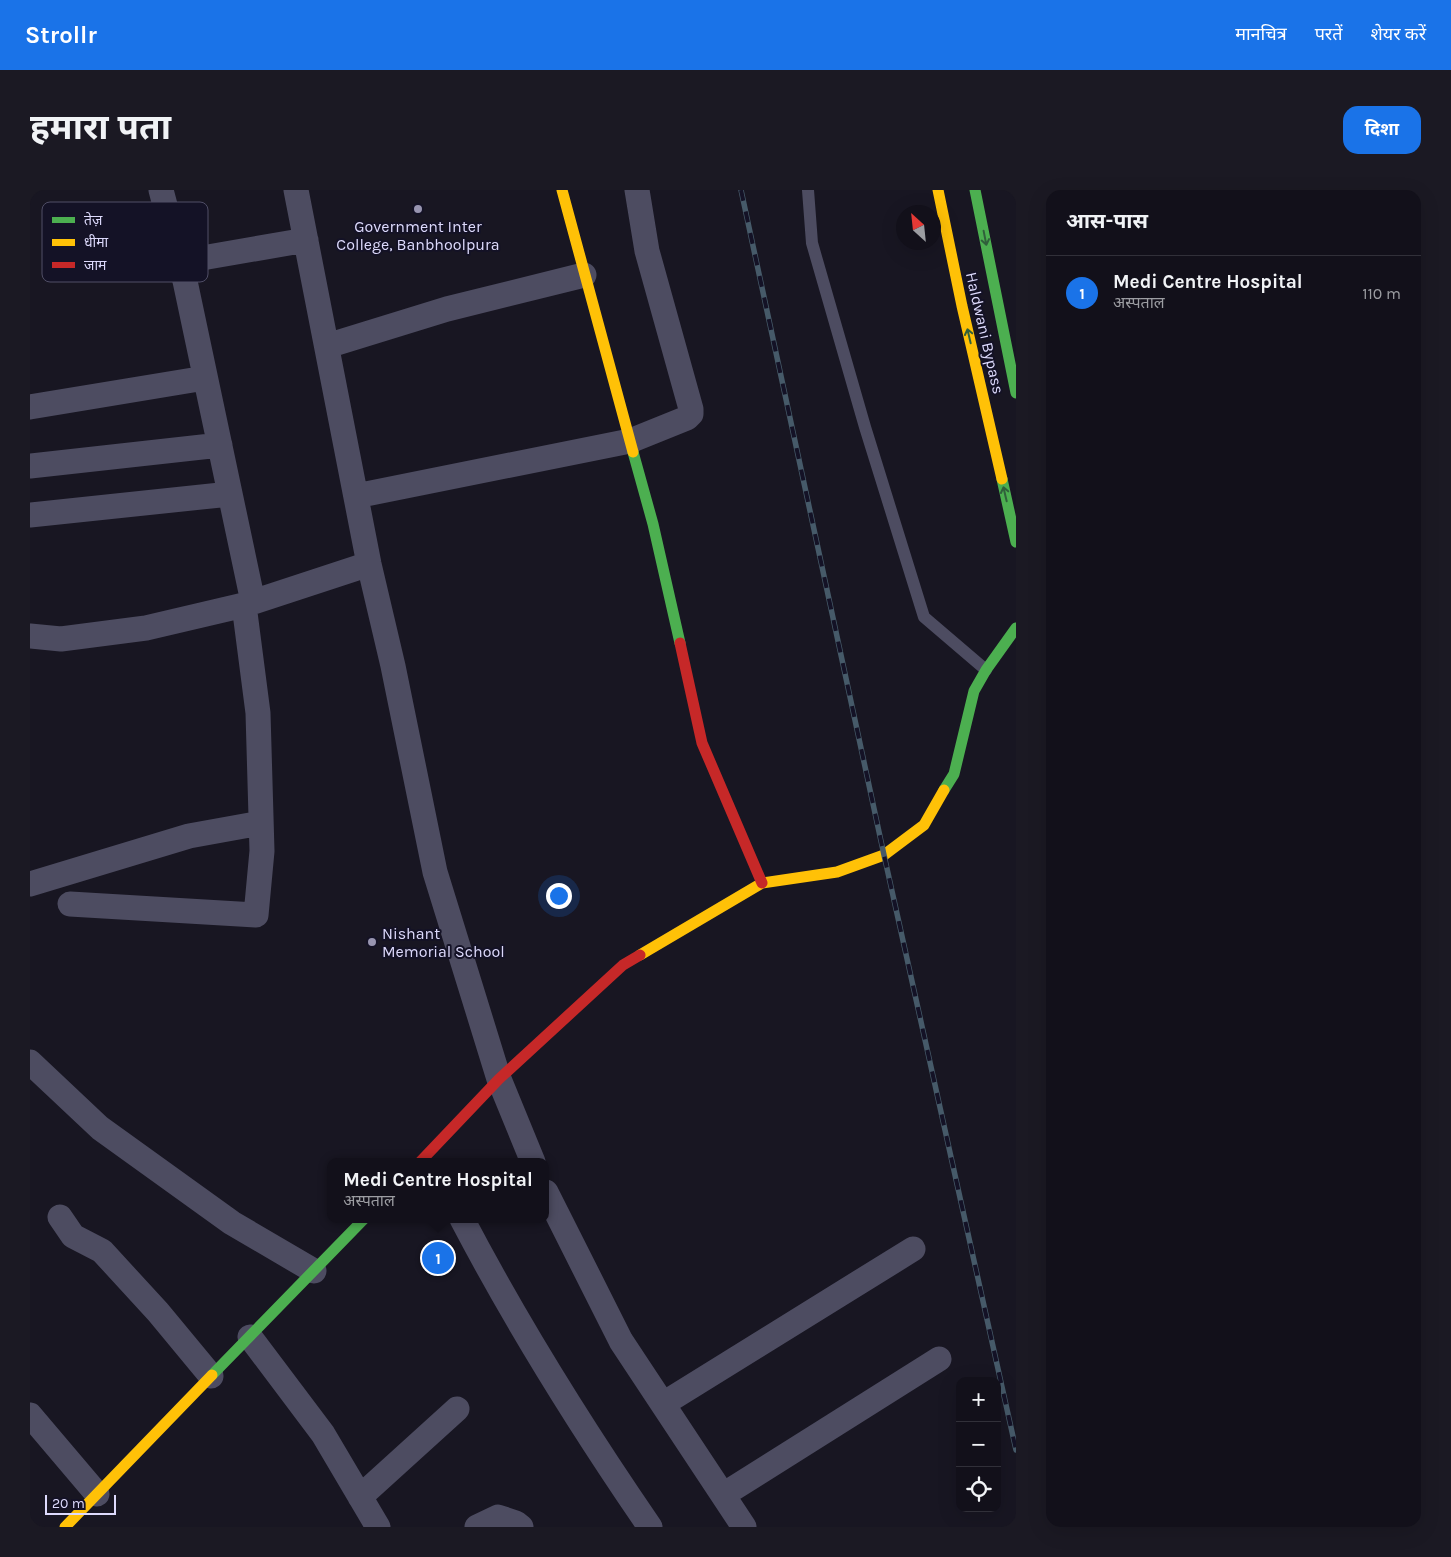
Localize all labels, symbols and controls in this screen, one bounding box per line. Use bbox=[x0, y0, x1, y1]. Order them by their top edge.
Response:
text: Strollr bbox=[25, 21, 97, 49]
text: मानचित्र bbox=[1235, 23, 1287, 45]
text: परतें bbox=[1315, 23, 1342, 45]
text: शेयर करें bbox=[1370, 23, 1426, 45]
button: दिशा bbox=[1343, 106, 1421, 154]
text: हमारा पता bbox=[30, 107, 171, 148]
legend bbox=[42, 202, 208, 282]
marker: Government Inter College, Banbhoolpura bbox=[412, 203, 424, 215]
north arrow bbox=[896, 205, 941, 250]
text: आस-पास bbox=[1066, 209, 1148, 233]
text: तेज़ bbox=[84, 211, 103, 229]
place label: Government Inter College, Banbhoolpura bbox=[336, 217, 500, 254]
one-way arrow bbox=[981, 229, 990, 245]
text: धीमा bbox=[84, 234, 109, 251]
text: जाम bbox=[84, 257, 107, 274]
street label: Haldwani Bypass bbox=[962, 270, 1008, 396]
text: Medi Centre Hospital bbox=[1113, 271, 1303, 293]
text: 1 bbox=[1079, 284, 1085, 303]
text: 110 m bbox=[1362, 284, 1401, 303]
text: अस्पताल bbox=[1113, 293, 1165, 312]
one-way arrow bbox=[964, 329, 973, 345]
one-way arrow bbox=[1000, 487, 1009, 503]
your location bbox=[546, 883, 572, 909]
place label: Nishant Memorial School bbox=[382, 924, 505, 961]
marker: Nishant Memorial School bbox=[366, 936, 378, 948]
popup bbox=[327, 1158, 549, 1223]
text: Medi Centre Hospital bbox=[343, 1169, 533, 1191]
text: अस्पताल bbox=[343, 1191, 395, 1210]
pin: 1 bbox=[422, 1239, 454, 1277]
map controls bbox=[956, 1377, 1001, 1512]
button: + bbox=[956, 1377, 1001, 1422]
button: − bbox=[956, 1422, 1001, 1467]
button: locate bbox=[956, 1467, 1001, 1512]
scale bar bbox=[45, 1492, 116, 1515]
text: 20 m bbox=[52, 1495, 85, 1512]

